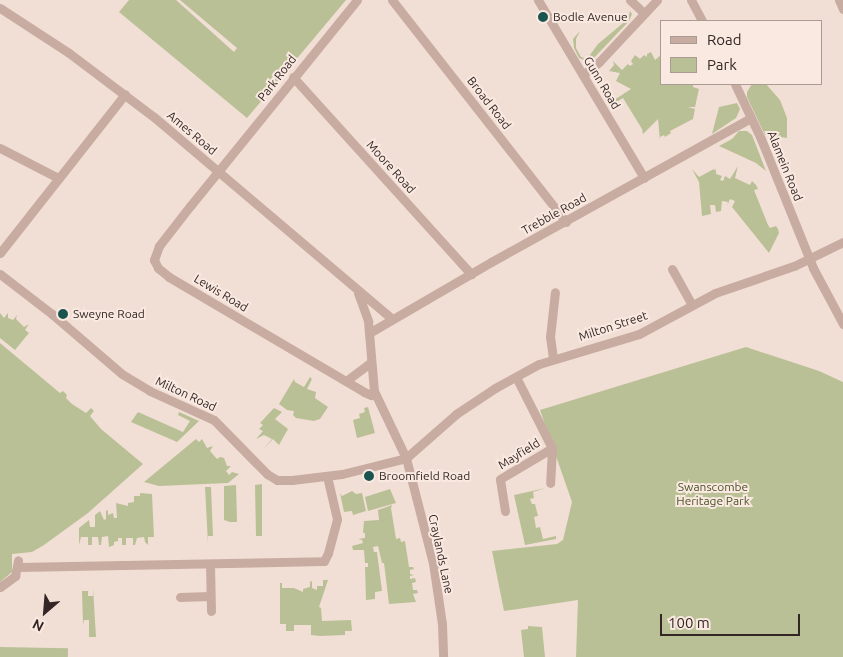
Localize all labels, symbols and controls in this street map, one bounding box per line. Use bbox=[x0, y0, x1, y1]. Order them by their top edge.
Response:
place label: Bodle Avenue bbox=[553, 10, 628, 24]
marker: Bodle Avenue bbox=[537, 11, 549, 23]
legend bbox=[660, 20, 823, 85]
text: Road bbox=[707, 31, 742, 48]
street label: Park Road bbox=[255, 52, 299, 104]
street label: Gunn Road bbox=[581, 54, 623, 112]
text: Park bbox=[707, 56, 737, 73]
street label: Broad Road bbox=[464, 74, 514, 132]
street label: Ames Road bbox=[164, 108, 220, 158]
street label: Alamein Road bbox=[764, 129, 806, 203]
street label: Moore Road bbox=[364, 138, 418, 196]
street label: Trebble Road bbox=[519, 190, 589, 238]
street label: Lewis Road bbox=[191, 271, 251, 315]
place label: Sweyne Road bbox=[73, 307, 145, 321]
marker: Sweyne Road bbox=[57, 308, 69, 320]
street label: Milton Street bbox=[577, 308, 649, 344]
street label: Milton Road bbox=[153, 374, 219, 414]
street label: Mayfield bbox=[495, 436, 543, 472]
place label: Broomfield Road bbox=[379, 469, 470, 483]
marker: Broomfield Road bbox=[363, 470, 375, 482]
park label: Swanscombe Heritage Park bbox=[676, 480, 750, 508]
street label: Craylands Lane bbox=[426, 513, 456, 595]
north arrow bbox=[20, 587, 70, 637]
scale bar bbox=[663, 604, 803, 636]
text: 100 m bbox=[668, 614, 710, 631]
text: N bbox=[30, 616, 46, 635]

